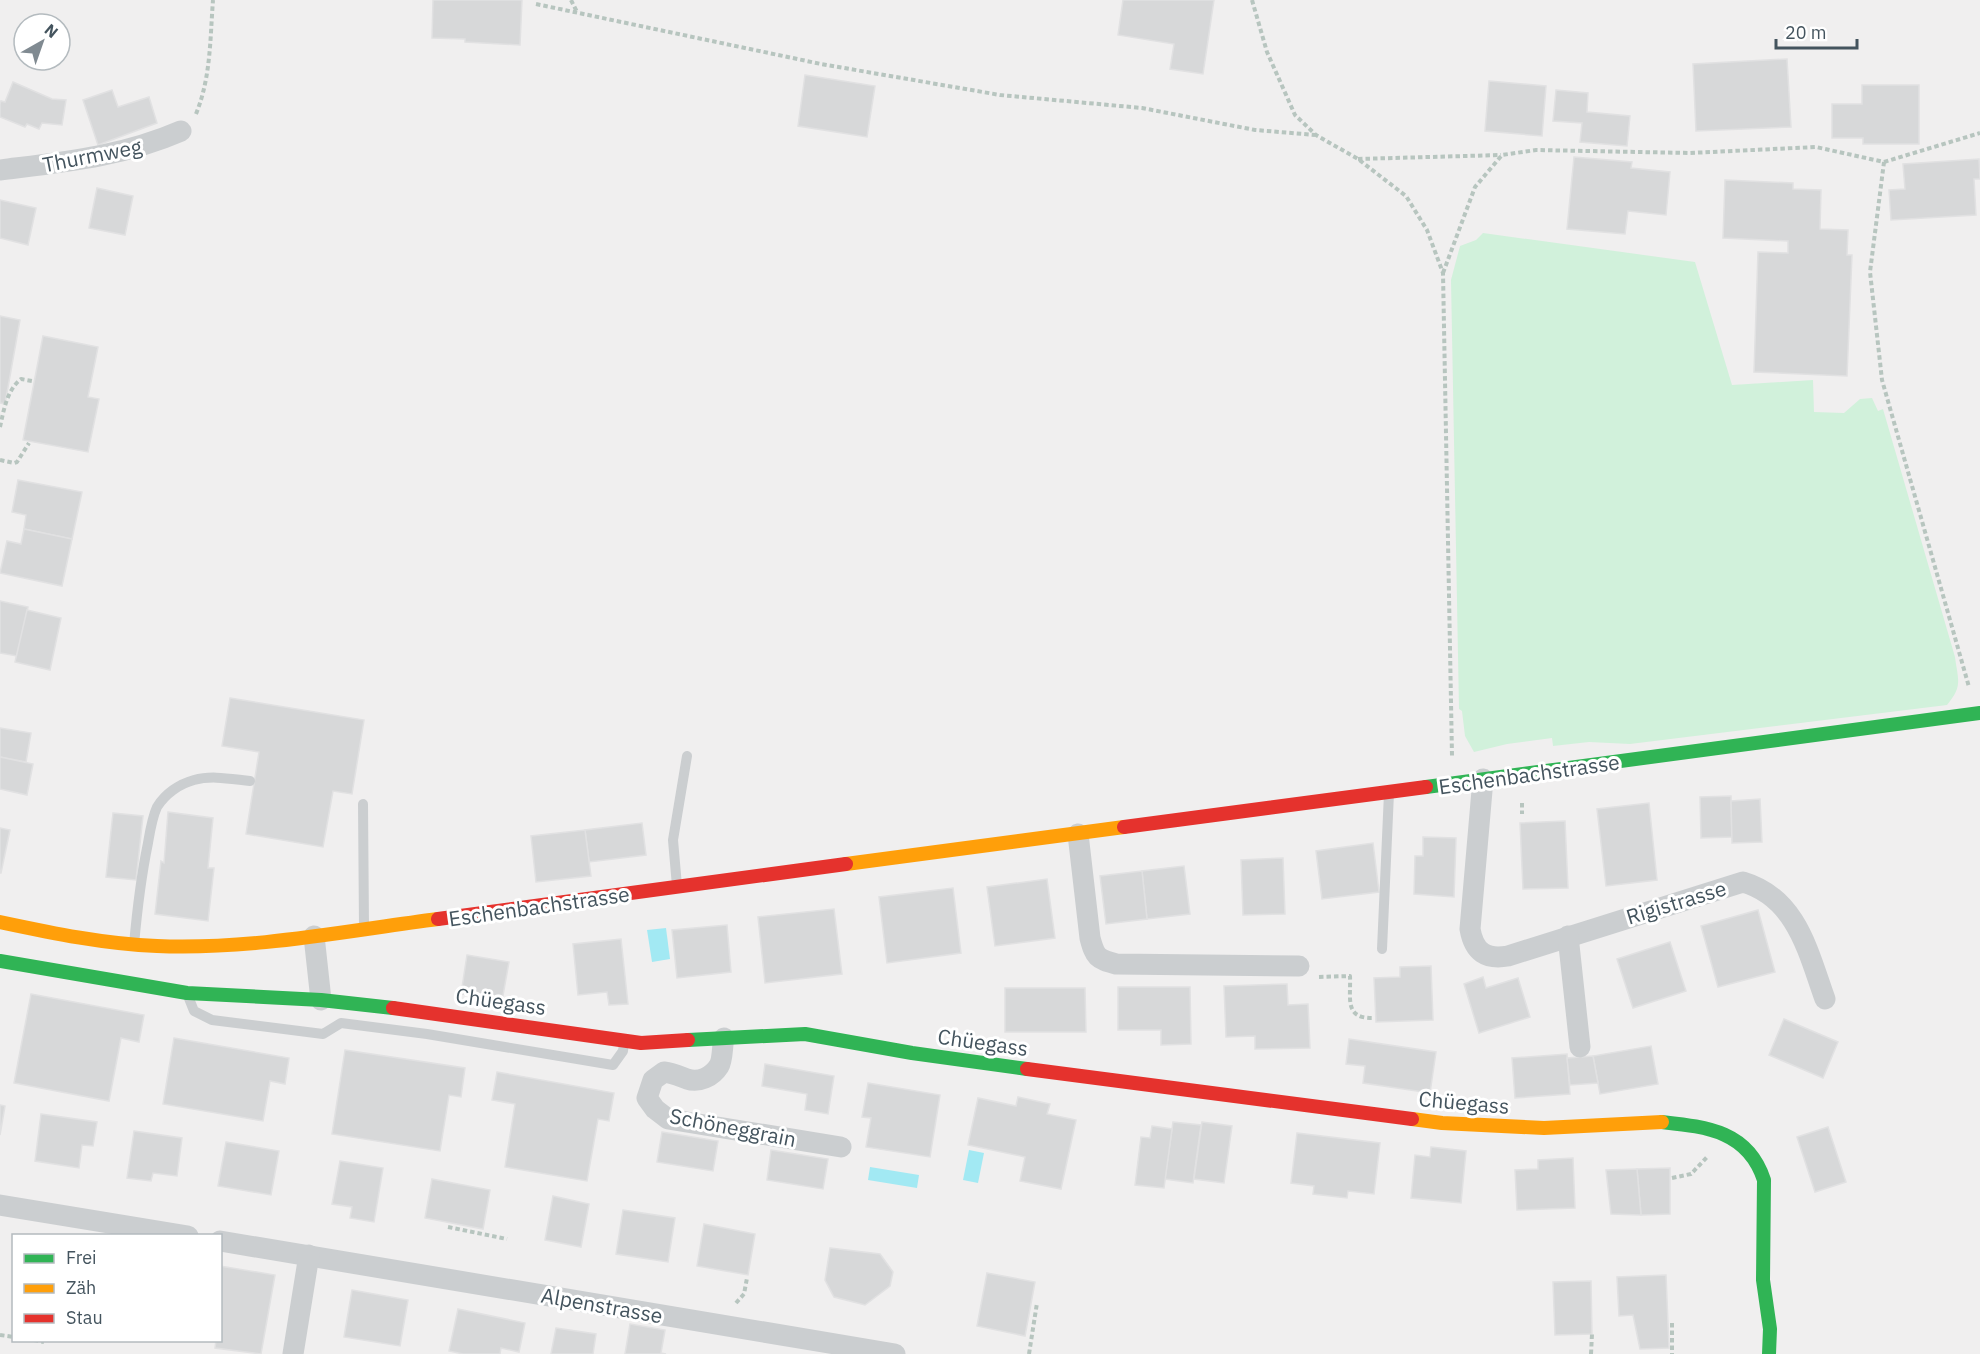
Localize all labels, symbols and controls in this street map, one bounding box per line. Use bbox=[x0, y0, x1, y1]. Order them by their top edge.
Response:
north arrow bbox=[12, 12, 72, 72]
scale bar bbox=[1776, 12, 1857, 50]
text: N bbox=[41, 19, 63, 42]
text: 20 m bbox=[1785, 21, 1827, 44]
street label: Thurmweg bbox=[40, 132, 144, 178]
street label: Eschenbachstrasse bbox=[1437, 747, 1621, 801]
street label: Rigistrasse bbox=[1623, 874, 1729, 930]
street label: Eschenbachstrasse bbox=[447, 879, 631, 933]
street label: Chüegass bbox=[454, 981, 548, 1021]
street label: Chüegass bbox=[936, 1022, 1030, 1062]
street label: Chüegass bbox=[1417, 1084, 1511, 1120]
street label: Schöneggrain bbox=[667, 1101, 799, 1153]
legend bbox=[12, 1234, 222, 1342]
text: Frei bbox=[66, 1246, 97, 1269]
text: Zäh bbox=[66, 1276, 96, 1299]
street label: Alpenstrasse bbox=[539, 1281, 665, 1329]
text: Stau bbox=[66, 1306, 103, 1329]

